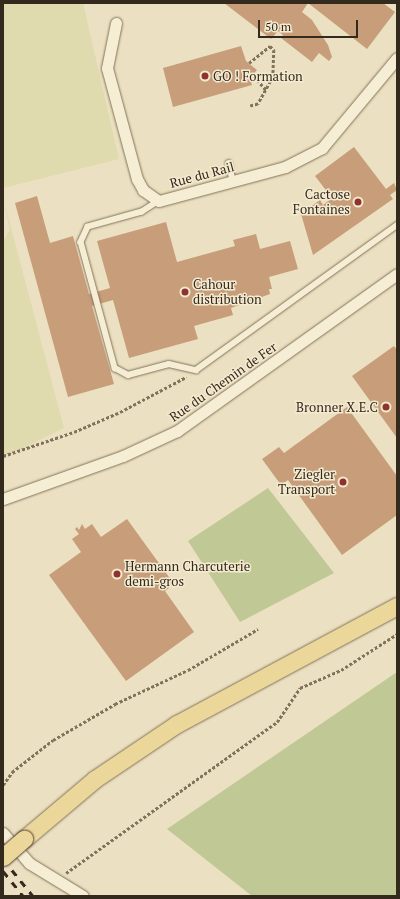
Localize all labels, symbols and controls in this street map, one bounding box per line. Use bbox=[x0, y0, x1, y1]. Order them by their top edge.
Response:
scale bar bbox=[260, 12, 360, 38]
text: 50 m bbox=[265, 19, 291, 34]
place label: GO ! Formation bbox=[213, 68, 303, 84]
marker: GO ! Formation bbox=[200, 71, 210, 81]
street label: Rue du Rail bbox=[168, 159, 236, 191]
place label: Cactose Fontaines bbox=[293, 187, 350, 218]
marker: Cactose Fontaines bbox=[353, 197, 363, 207]
place label: Cahour distribution bbox=[193, 277, 262, 308]
marker: Cahour distribution bbox=[180, 287, 190, 297]
street label: Rue du Chemin de Fer bbox=[166, 339, 280, 425]
place label: Bronner X.E.C bbox=[296, 399, 378, 415]
marker: Bronner X.E.C bbox=[381, 402, 391, 412]
place label: Ziegler Transport bbox=[278, 467, 335, 498]
marker: Ziegler Transport bbox=[338, 477, 348, 487]
place label: Hermann Charcuterie demi-gros bbox=[125, 559, 250, 590]
marker: Hermann Charcuterie demi-gros bbox=[112, 569, 122, 579]

